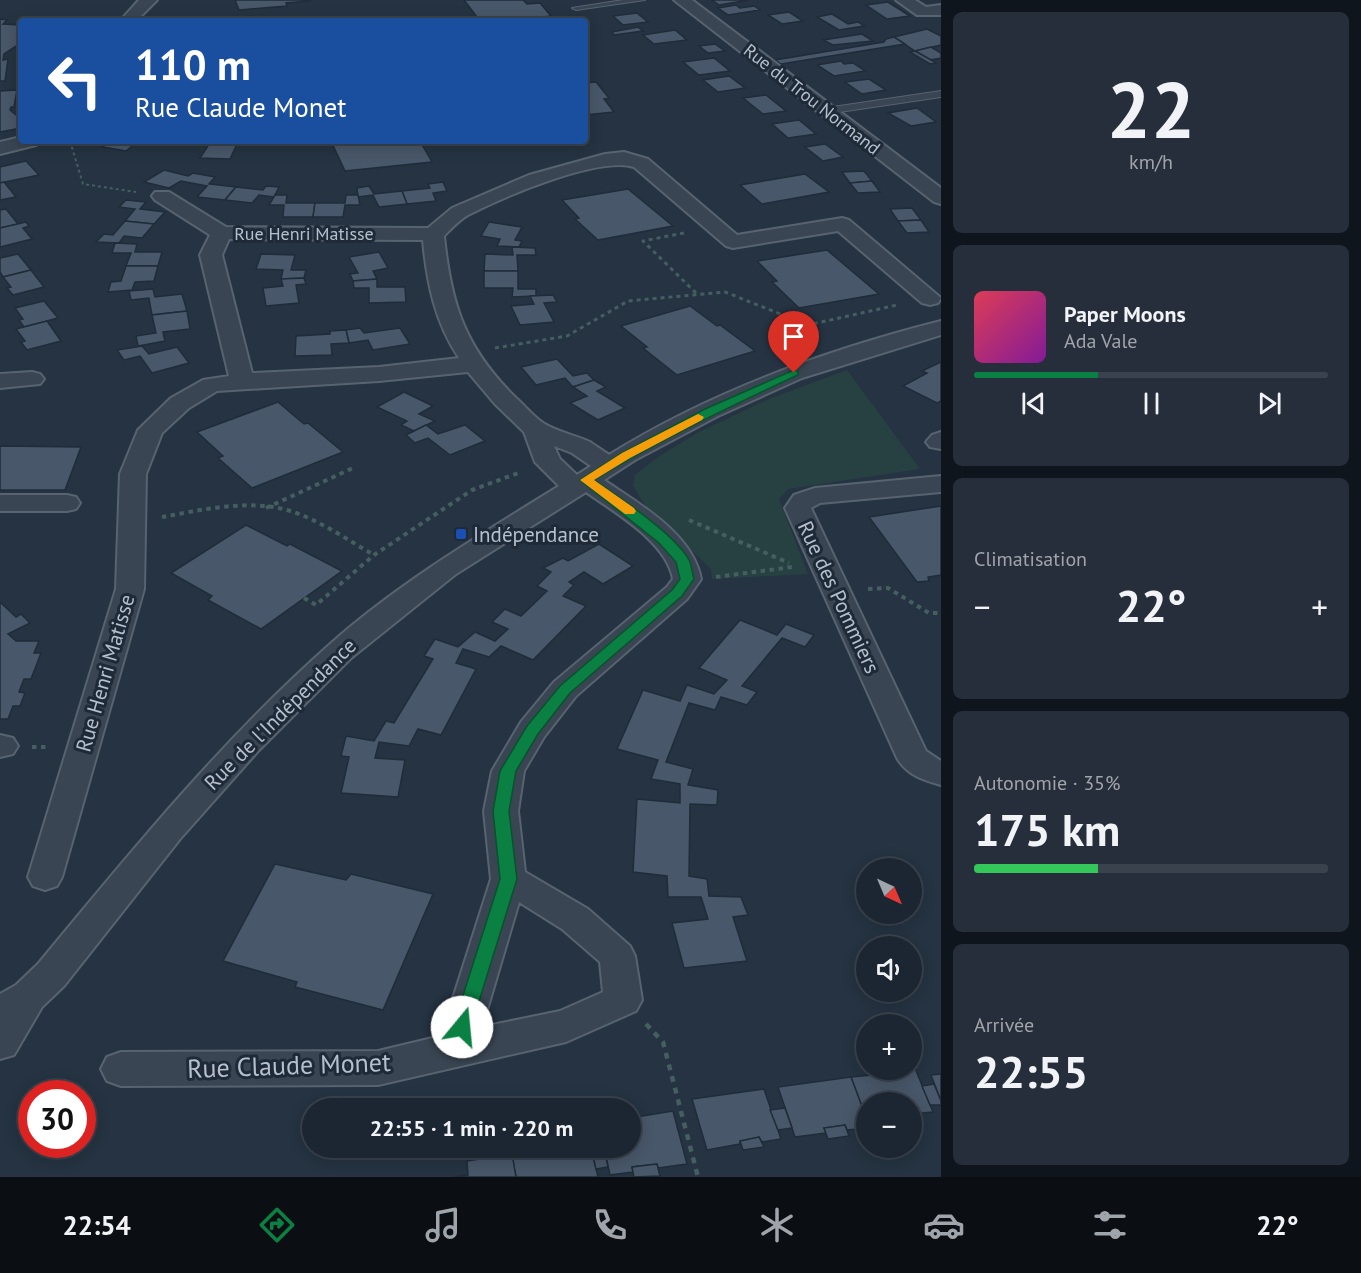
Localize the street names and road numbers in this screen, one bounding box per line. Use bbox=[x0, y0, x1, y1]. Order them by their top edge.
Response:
street label: Rue du Trou Normand bbox=[739, 38, 885, 160]
street label: Rue Henri Matisse bbox=[234, 222, 374, 245]
street label: Rue des Pommiers bbox=[792, 517, 886, 677]
street label: Rue Henri Matisse bbox=[70, 591, 140, 755]
street label: Rue de l'Indépendance bbox=[198, 632, 362, 796]
street label: Rue Claude Monet bbox=[187, 1045, 392, 1085]

